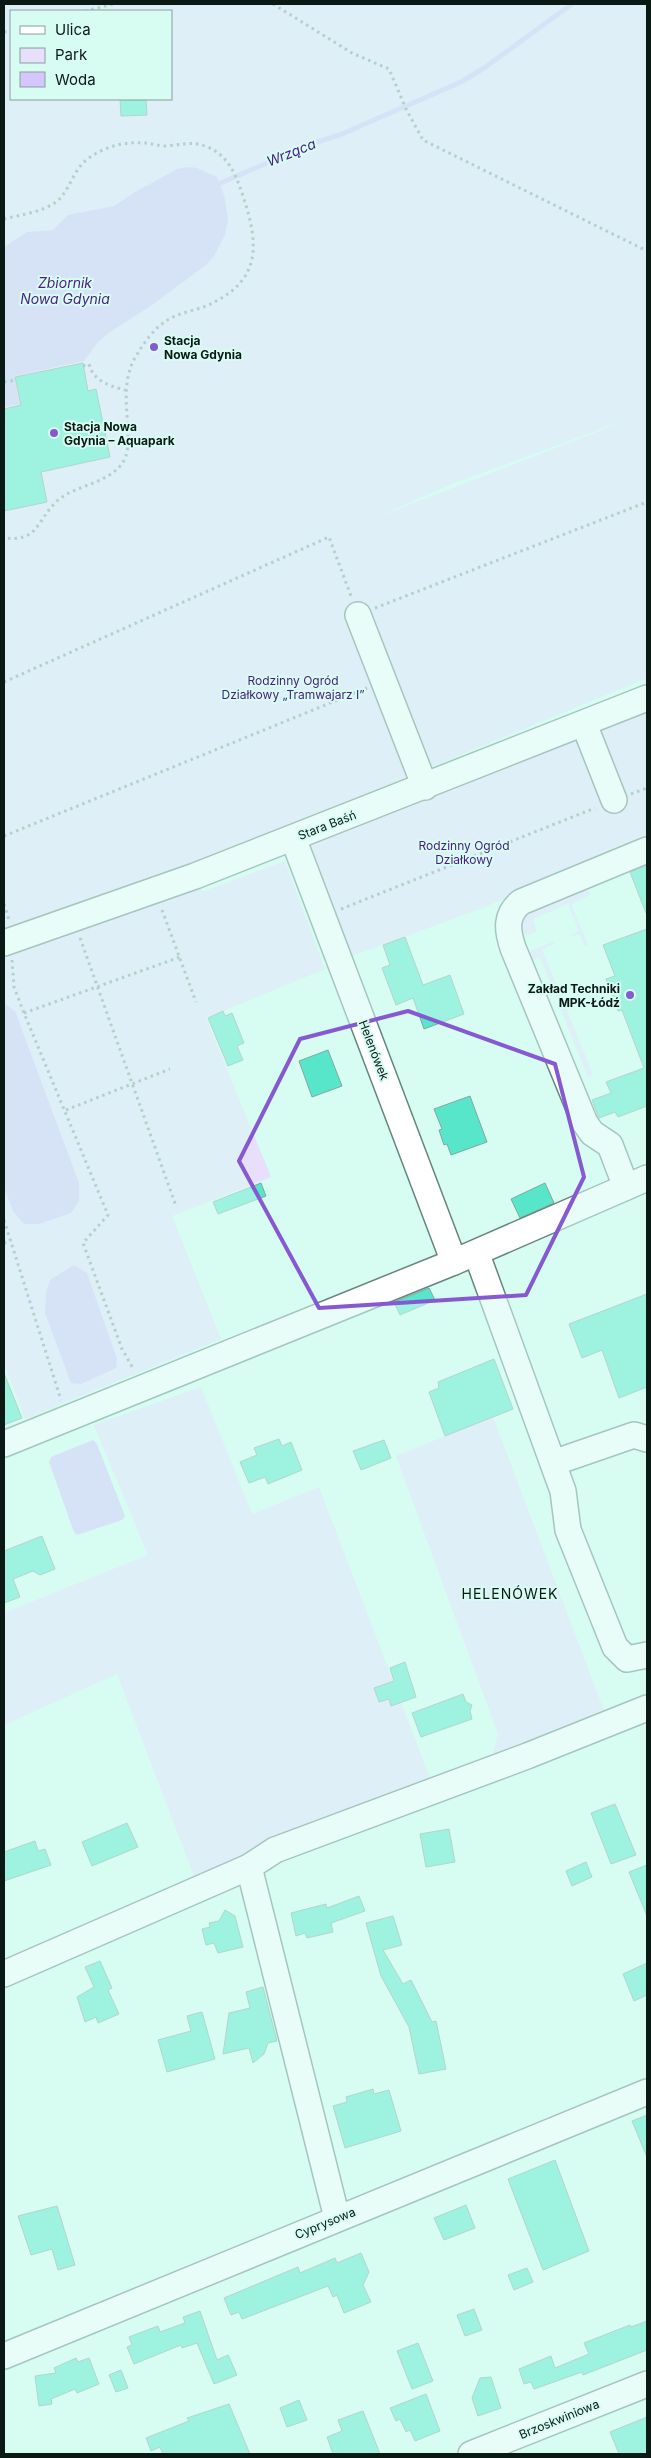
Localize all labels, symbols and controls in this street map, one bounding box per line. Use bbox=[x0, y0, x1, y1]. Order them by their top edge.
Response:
legend bbox=[10, 10, 172, 100]
text: Ulica bbox=[55, 20, 91, 39]
text: Park bbox=[55, 45, 88, 64]
text: Woda bbox=[55, 70, 96, 89]
water label: Wrząca bbox=[264, 134, 318, 170]
water label: Zbiornik Nowa Gdynia bbox=[20, 274, 110, 307]
place label: Stacja Nowa Gdynia bbox=[164, 333, 242, 362]
marker: Stacja Nowa Gdynia bbox=[148, 341, 160, 353]
place label: Stacja Nowa Gdynia – Aquapark bbox=[64, 419, 175, 448]
marker: Stacja Nowa Gdynia – Aquapark bbox=[48, 427, 60, 439]
park label: Rodzinny Ogród Działkowy „Tramwajarz I” bbox=[221, 673, 365, 702]
street label: Stara Baśń bbox=[296, 807, 358, 843]
park label: Rodzinny Ogród Działkowy bbox=[418, 838, 510, 867]
place label: Zakład Techniki MPK-Łódź bbox=[528, 981, 620, 1010]
marker: Zakład Techniki MPK-Łódź bbox=[624, 989, 636, 1001]
street label: Helenówek bbox=[356, 1018, 392, 1083]
district label: HELENÓWEK bbox=[461, 1585, 559, 1602]
street label: Cyprysowa bbox=[292, 2204, 358, 2242]
street label: Brzoskwiniowa bbox=[517, 2396, 601, 2442]

